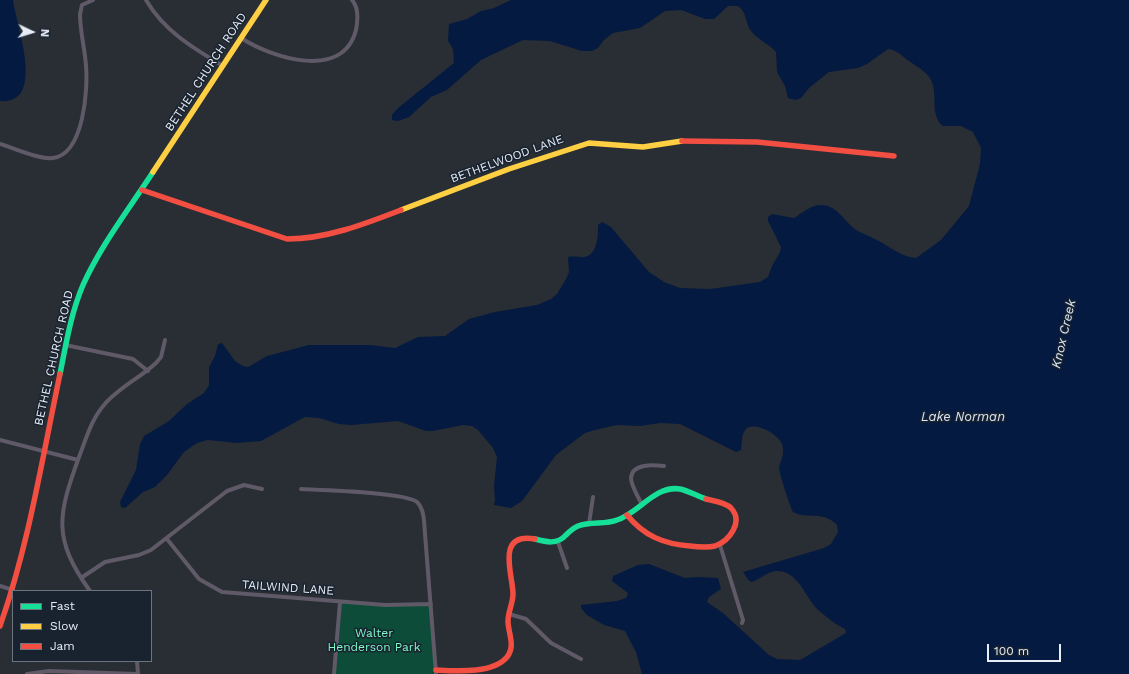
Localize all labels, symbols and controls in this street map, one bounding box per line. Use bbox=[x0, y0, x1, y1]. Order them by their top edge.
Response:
street label: BETHEL CHURCH ROAD bbox=[162, 10, 250, 134]
north arrow bbox=[12, 12, 52, 52]
text: N bbox=[38, 28, 51, 37]
street label: BETHELWOOD LANE bbox=[449, 132, 565, 186]
street label: BETHEL CHURCH ROAD bbox=[31, 289, 77, 427]
water label: Knox Creek bbox=[1049, 298, 1079, 370]
water label: Lake Norman bbox=[921, 409, 1005, 425]
street label: TAILWIND LANE bbox=[242, 578, 334, 598]
legend bbox=[12, 590, 152, 662]
text: Fast bbox=[50, 599, 75, 613]
text: Slow bbox=[50, 619, 78, 633]
park label: Walter Henderson Park bbox=[327, 626, 421, 654]
scale bar bbox=[989, 636, 1063, 662]
text: Jam bbox=[50, 639, 75, 653]
text: 100 m bbox=[994, 644, 1029, 658]

